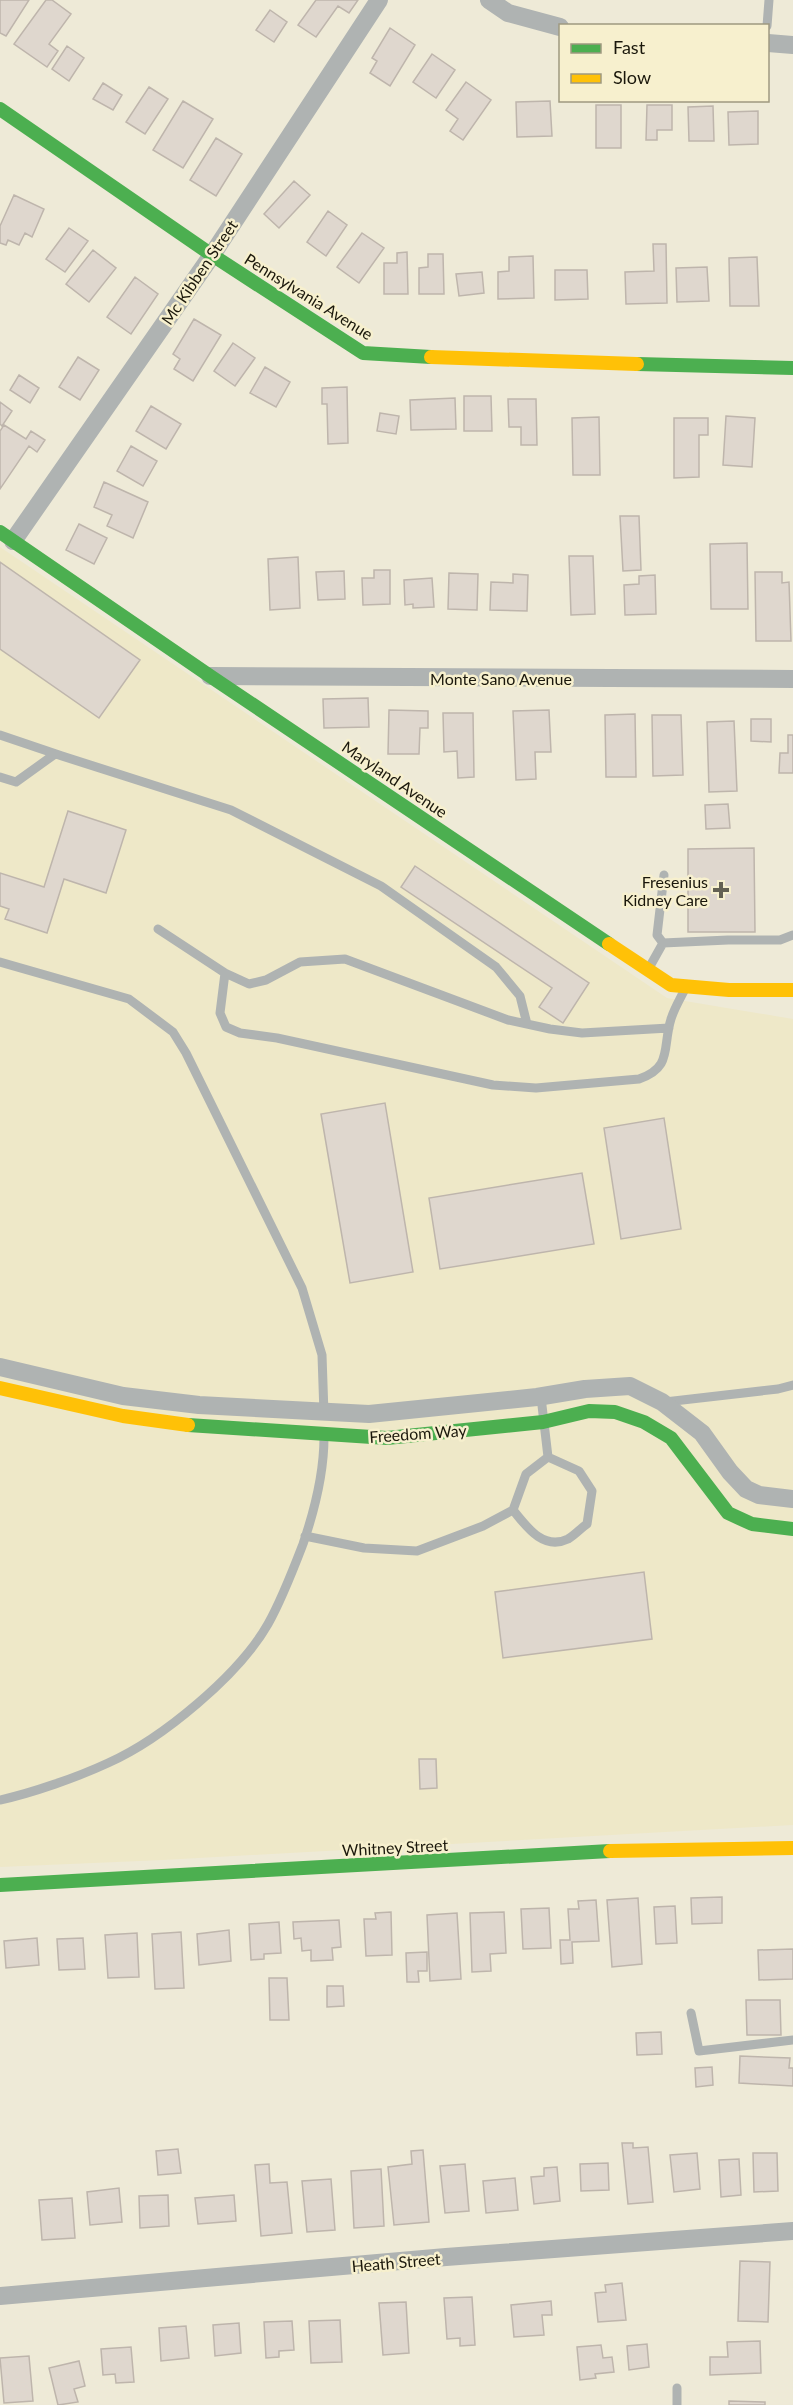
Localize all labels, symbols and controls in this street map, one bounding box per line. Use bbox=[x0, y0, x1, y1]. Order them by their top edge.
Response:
legend bbox=[559, 24, 769, 102]
text: Fast bbox=[613, 36, 646, 58]
text: Slow bbox=[613, 66, 651, 88]
street label: Mc Kibben Street bbox=[157, 216, 241, 328]
street label: Pennsylvania Avenue bbox=[241, 249, 377, 343]
street label: Monte Sano Avenue bbox=[430, 669, 572, 688]
street label: Maryland Avenue bbox=[339, 737, 451, 821]
place label: Fresenius Kidney Care bbox=[623, 872, 708, 909]
marker: Fresenius Kidney Care bbox=[712, 881, 730, 899]
street label: Freedom Way bbox=[369, 1420, 468, 1446]
street label: Whitney Street bbox=[341, 1835, 449, 1859]
street label: Heath Street bbox=[351, 2249, 441, 2275]

